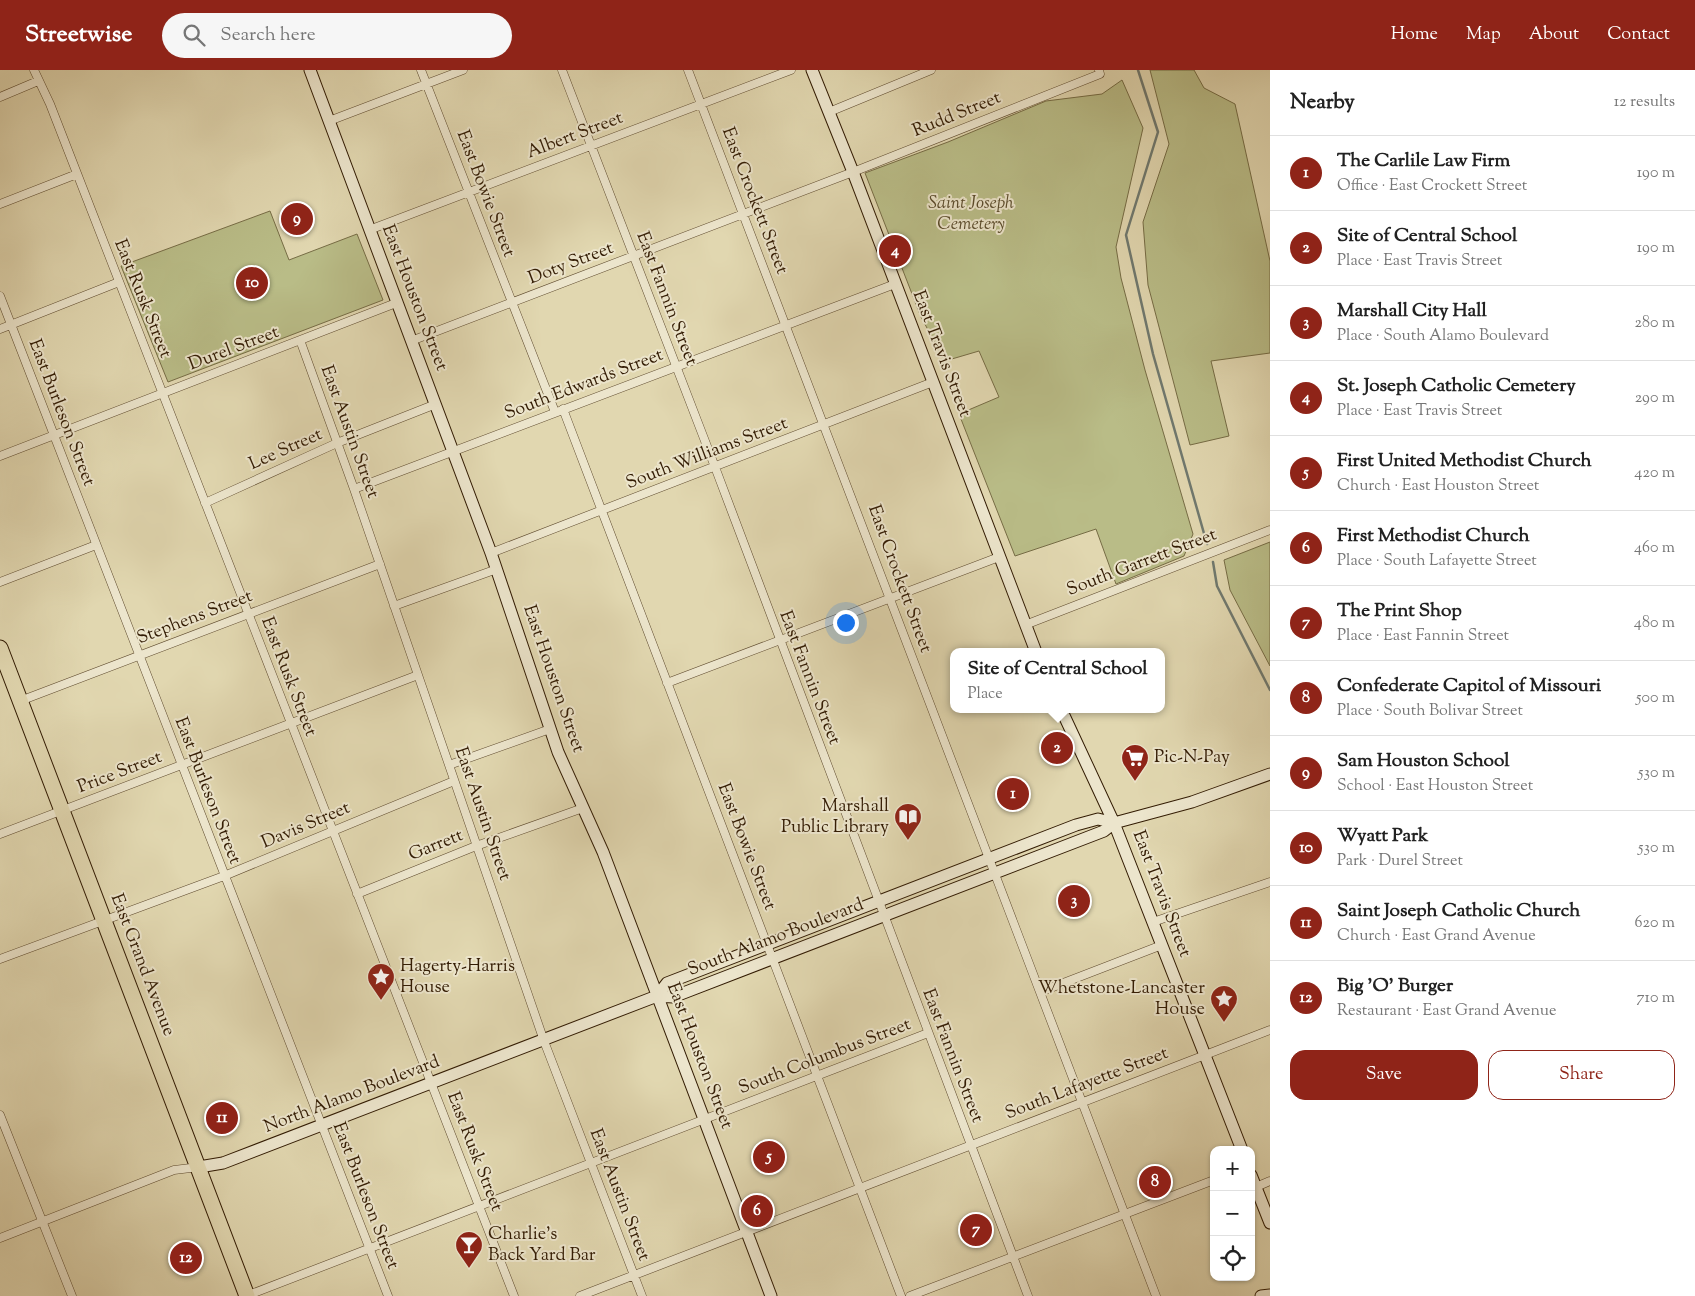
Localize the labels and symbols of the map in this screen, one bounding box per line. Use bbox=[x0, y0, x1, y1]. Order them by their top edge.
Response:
street label: Rudd Street bbox=[909, 85, 1005, 145]
street label: Albert Street bbox=[523, 106, 627, 166]
street label: East Crockett Street bbox=[714, 124, 794, 278]
street label: East Bowie Street bbox=[449, 127, 521, 261]
park label: Saint Joseph Cemetery bbox=[928, 191, 1014, 238]
pin: 9 bbox=[281, 200, 313, 238]
street label: East Houston Street bbox=[374, 221, 454, 375]
street label: East Fannin Street bbox=[628, 228, 704, 370]
pin: 4 bbox=[879, 232, 911, 270]
street label: East Rusk Street bbox=[106, 236, 178, 362]
street label: Doty Street bbox=[525, 236, 617, 292]
pin: 10 bbox=[236, 264, 268, 302]
street label: East Travis Street bbox=[905, 287, 977, 421]
street label: Durel Street bbox=[185, 320, 283, 378]
street label: East Burleson Street bbox=[21, 336, 101, 490]
street label: South Edwards Street bbox=[501, 343, 667, 427]
street label: East Austin Street bbox=[313, 362, 385, 502]
street label: South Williams Street bbox=[622, 411, 792, 497]
street label: Lee Street bbox=[245, 422, 327, 478]
street label: East Crockett Street bbox=[860, 501, 938, 657]
street label: South Garrett Street bbox=[1063, 522, 1221, 604]
street label: Stephens Street bbox=[133, 584, 257, 652]
street label: East Houston Street bbox=[516, 602, 590, 756]
street label: East Fannin Street bbox=[771, 607, 847, 749]
your location bbox=[833, 610, 859, 636]
street label: East Rusk Street bbox=[253, 613, 323, 741]
street label: East Burleson Street bbox=[167, 714, 247, 868]
pin: 2 bbox=[1041, 729, 1073, 767]
supermarket icon: Pic-N-Pay bbox=[1120, 743, 1150, 782]
street label: East Austin Street bbox=[447, 744, 517, 884]
street label: Price Street bbox=[74, 745, 166, 801]
place label: Pic-N-Pay bbox=[1154, 745, 1230, 771]
pin: 1 bbox=[997, 775, 1029, 813]
street label: East Bowie Street bbox=[710, 780, 782, 914]
place label: Marshall Public Library bbox=[781, 794, 889, 841]
street label: Davis Street bbox=[258, 796, 354, 856]
library icon: Marshall Public Library bbox=[893, 802, 923, 841]
street label: Garrett bbox=[405, 823, 467, 869]
street label: East Travis Street bbox=[1125, 827, 1197, 961]
pin: 3 bbox=[1058, 882, 1090, 920]
street label: East Grand Avenue bbox=[103, 890, 181, 1040]
street label: South Alamo Boulevard bbox=[684, 892, 868, 984]
place label: Hagerty-Harris House bbox=[400, 954, 515, 1001]
place icon: Hagerty-Harris House bbox=[366, 962, 396, 1001]
place label: Whetstone-Lancaster House bbox=[1038, 976, 1205, 1023]
street label: East Houston Street bbox=[659, 979, 739, 1133]
place icon: Whetstone-Lancaster House bbox=[1209, 984, 1239, 1023]
street label: East Fannin Street bbox=[914, 985, 990, 1127]
street label: South Columbus Street bbox=[735, 1012, 915, 1102]
street label: South Lafayette Street bbox=[1002, 1041, 1172, 1127]
street label: North Alamo Boulevard bbox=[260, 1049, 444, 1141]
street label: East Rusk Street bbox=[439, 1088, 509, 1216]
pin: 11 bbox=[206, 1099, 238, 1137]
street label: East Burleson Street bbox=[325, 1119, 405, 1273]
street label: East Austin Street bbox=[582, 1125, 656, 1265]
pin: 5 bbox=[753, 1138, 785, 1176]
pin: 8 bbox=[1139, 1163, 1171, 1201]
pin: 6 bbox=[741, 1192, 773, 1230]
pin: 7 bbox=[960, 1211, 992, 1249]
place label: Charlie's Back Yard Bar bbox=[488, 1222, 596, 1269]
bar icon: Charlie's Back Yard Bar bbox=[454, 1230, 484, 1269]
pin: 12 bbox=[170, 1239, 202, 1277]

